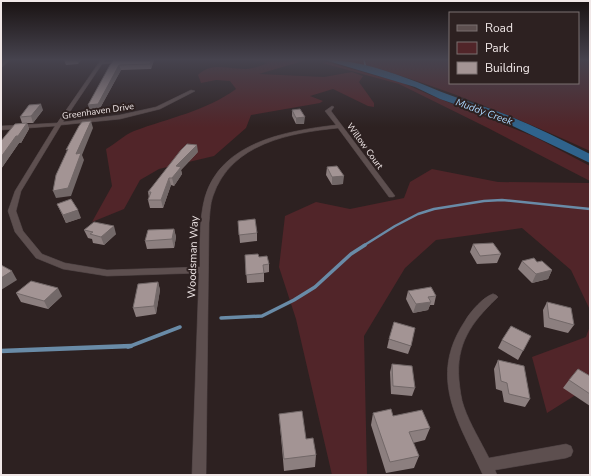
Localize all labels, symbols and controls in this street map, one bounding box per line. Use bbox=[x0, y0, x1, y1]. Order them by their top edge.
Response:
legend bbox=[449, 12, 579, 84]
text: Road bbox=[485, 20, 513, 36]
text: Park bbox=[485, 40, 510, 56]
text: Building bbox=[485, 60, 530, 76]
water label: Muddy Creek bbox=[454, 95, 515, 129]
street label: Greenhaven Drive bbox=[61, 100, 135, 122]
street label: Willow Court bbox=[344, 120, 386, 172]
street label: Woodsman Way bbox=[184, 215, 202, 299]

